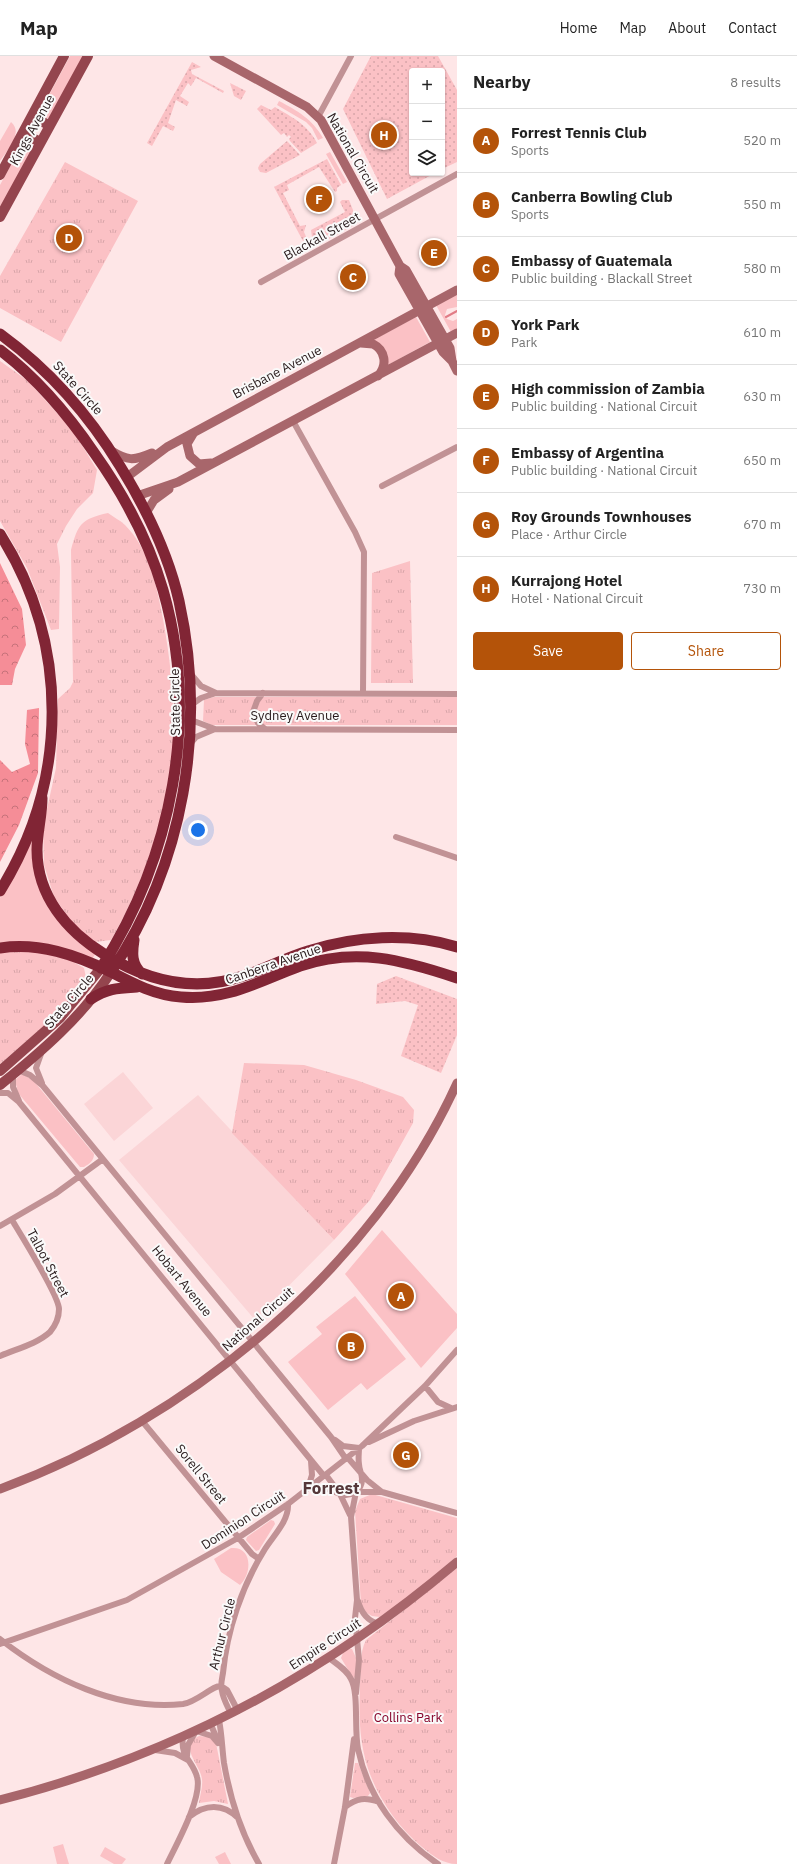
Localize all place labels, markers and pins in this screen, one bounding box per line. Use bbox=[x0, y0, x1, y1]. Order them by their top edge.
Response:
pin: H bbox=[371, 120, 397, 150]
pin: F bbox=[306, 184, 332, 214]
pin: D bbox=[56, 223, 82, 253]
pin: E bbox=[421, 238, 447, 268]
pin: C bbox=[340, 262, 366, 292]
pin: A bbox=[388, 1281, 414, 1311]
pin: B bbox=[338, 1331, 364, 1361]
pin: G bbox=[393, 1440, 419, 1470]

